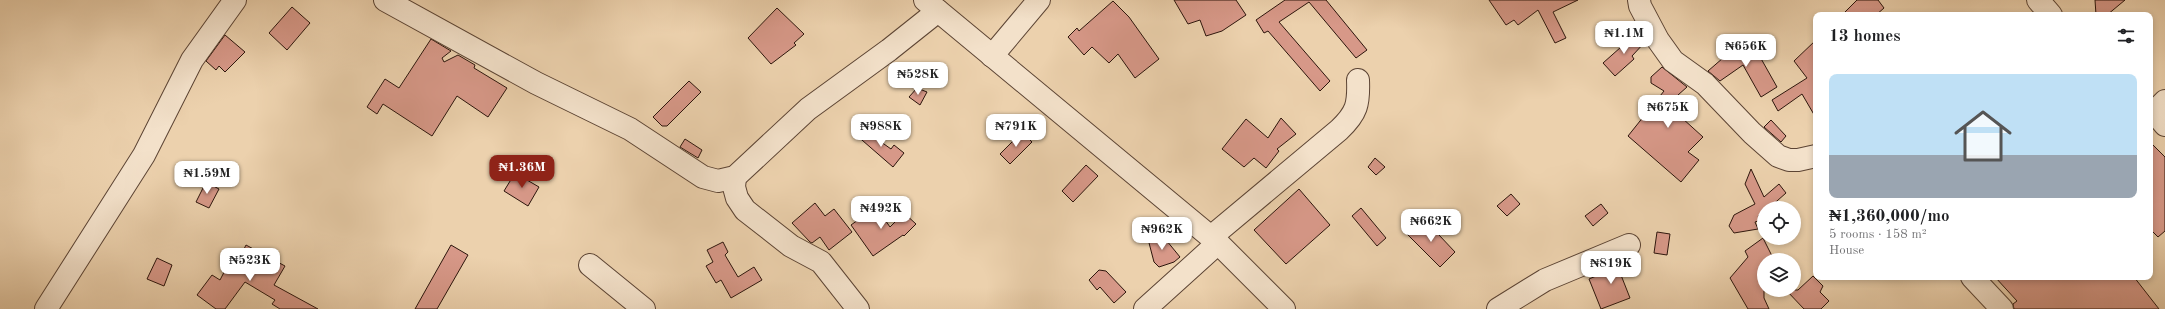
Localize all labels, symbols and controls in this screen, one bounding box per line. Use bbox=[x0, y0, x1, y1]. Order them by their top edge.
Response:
pin: ₦1.1M bbox=[1596, 21, 1652, 55]
icon: filters bbox=[2115, 25, 2137, 47]
text: ₦1.1M bbox=[1604, 27, 1644, 40]
text: 13 homes bbox=[1829, 28, 1901, 45]
pin: ₦656K bbox=[1718, 34, 1774, 68]
text: ₦656K bbox=[1725, 40, 1767, 53]
pin: ₦528K bbox=[890, 62, 946, 96]
text: ₦528K bbox=[897, 68, 939, 81]
pin: ₦675K bbox=[1640, 95, 1696, 129]
icon: home bbox=[1947, 100, 2019, 172]
text: ₦675K bbox=[1647, 101, 1689, 114]
pin: ₦988K bbox=[853, 114, 909, 148]
pin: ₦791K bbox=[988, 114, 1044, 148]
text: ₦988K bbox=[860, 120, 902, 133]
text: ₦791K bbox=[995, 120, 1037, 133]
pin: ₦1.36M bbox=[489, 155, 555, 189]
pin: ₦1.59M bbox=[174, 161, 240, 195]
text: ₦1.36M bbox=[498, 161, 546, 174]
text: ₦1.59M bbox=[183, 167, 231, 180]
pin: ₦492K bbox=[853, 196, 909, 230]
map controls bbox=[1757, 201, 1801, 297]
button: locate bbox=[1757, 201, 1801, 245]
text: ₦492K bbox=[860, 202, 902, 215]
text: ₦1,360,000/mo bbox=[1829, 208, 1950, 225]
pin: ₦662K bbox=[1403, 209, 1459, 243]
text: ₦662K bbox=[1410, 215, 1452, 228]
pin: ₦962K bbox=[1134, 217, 1190, 251]
text: ₦962K bbox=[1141, 223, 1183, 236]
text: 5 rooms · 158 m² bbox=[1829, 228, 1927, 241]
text: House bbox=[1829, 244, 1864, 257]
pin: ₦523K bbox=[222, 248, 278, 282]
pin: ₦819K bbox=[1583, 251, 1639, 285]
button: layers bbox=[1757, 253, 1801, 297]
text: ₦523K bbox=[229, 254, 271, 267]
text: ₦819K bbox=[1590, 257, 1632, 270]

